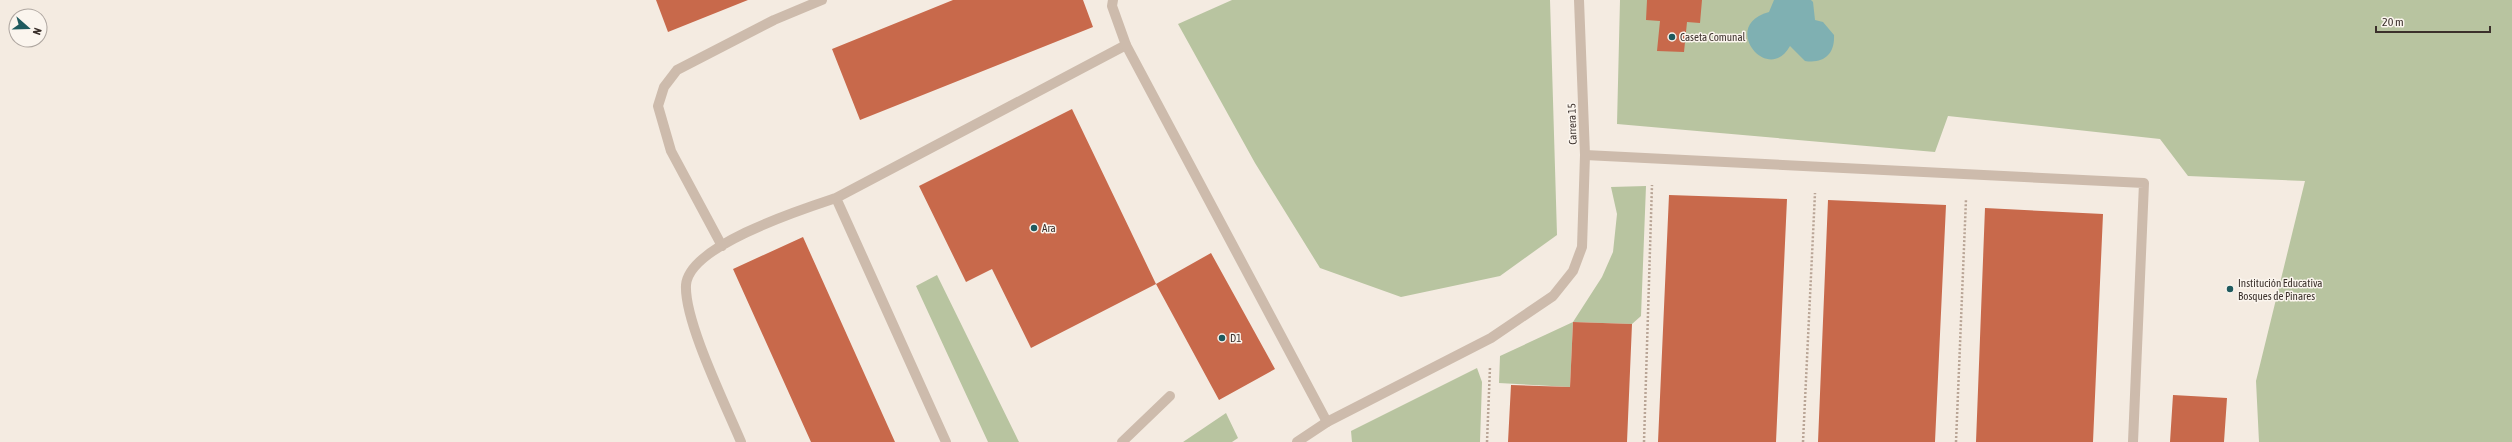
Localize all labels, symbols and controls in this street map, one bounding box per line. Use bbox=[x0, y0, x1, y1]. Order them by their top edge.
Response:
north arrow bbox=[8, 8, 48, 48]
scale bar bbox=[2376, 8, 2490, 34]
text: 20 m bbox=[2382, 15, 2404, 29]
text: N bbox=[31, 26, 44, 37]
place label: Caseta Comunal bbox=[1680, 31, 1746, 43]
marker: Caseta Comunal bbox=[1667, 32, 1677, 42]
street label: Carrera 15 bbox=[1565, 103, 1579, 145]
place label: Ara bbox=[1042, 222, 1056, 234]
marker: Ara bbox=[1029, 223, 1039, 233]
place label: Institución Educativa Bosques de Pinares bbox=[2238, 277, 2322, 302]
marker: Institución Educativa Bosques de Pinares bbox=[2225, 284, 2235, 294]
place label: D1 bbox=[1230, 332, 1241, 344]
marker: D1 bbox=[1217, 333, 1227, 343]

